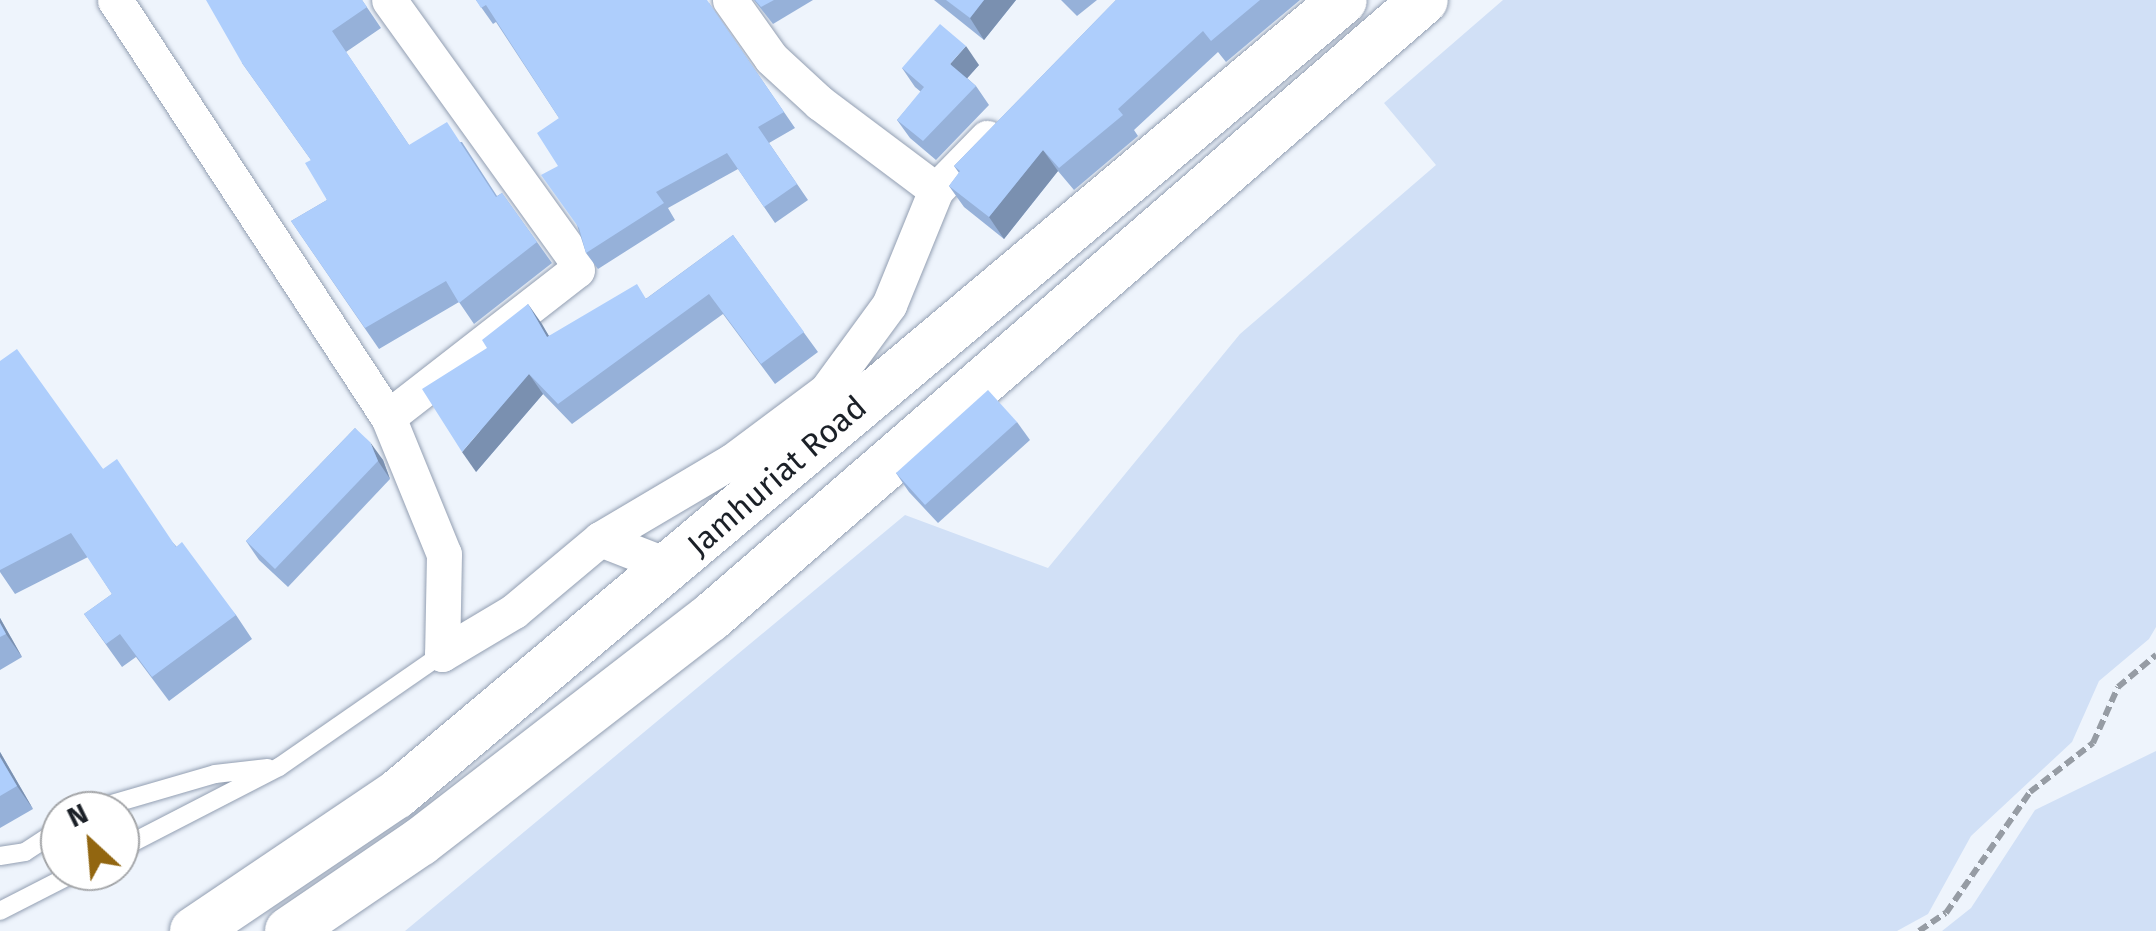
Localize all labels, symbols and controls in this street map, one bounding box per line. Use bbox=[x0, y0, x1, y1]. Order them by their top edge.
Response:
street label: Jamhuriat Road bbox=[680, 388, 874, 564]
north arrow bbox=[40, 791, 140, 891]
text: N bbox=[62, 796, 93, 834]

